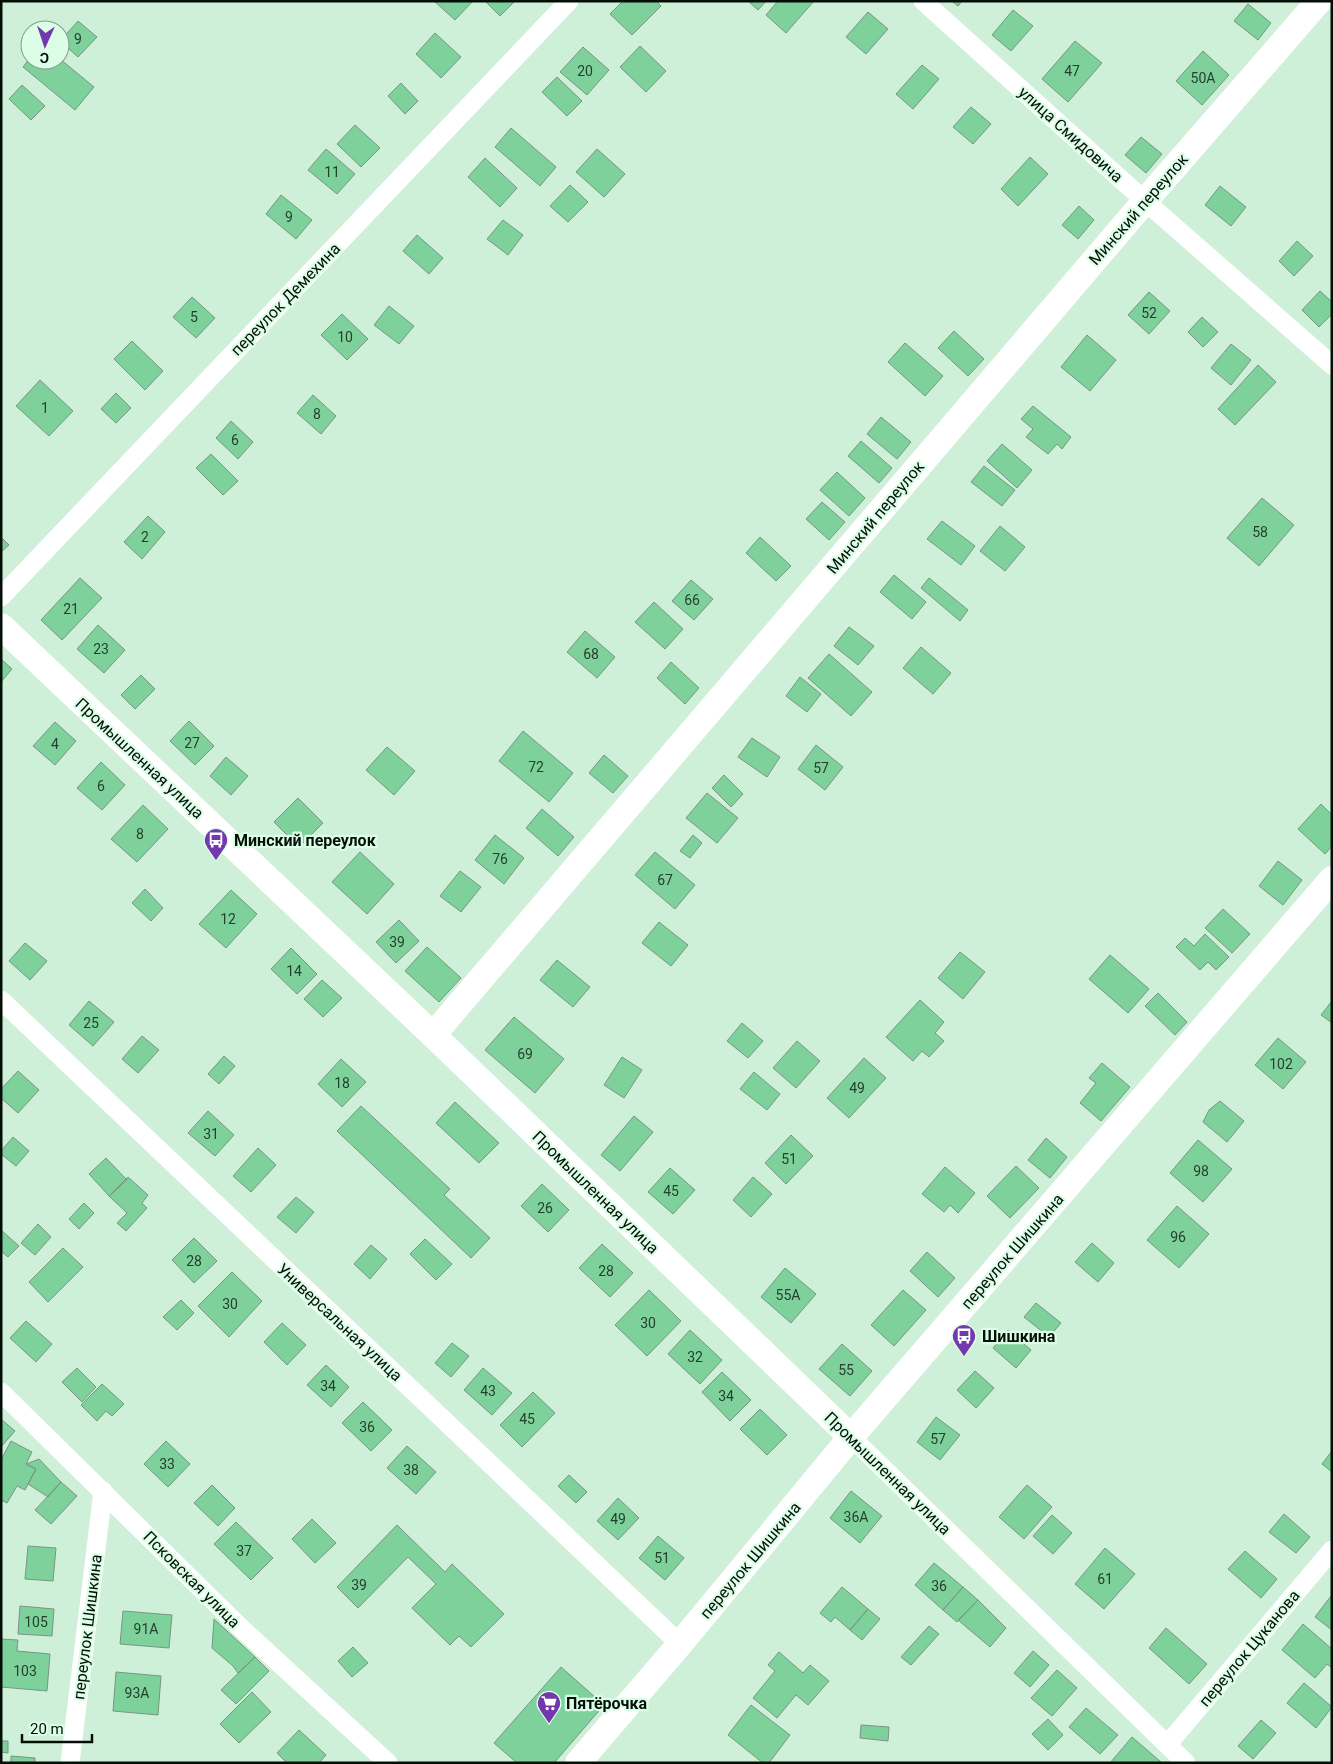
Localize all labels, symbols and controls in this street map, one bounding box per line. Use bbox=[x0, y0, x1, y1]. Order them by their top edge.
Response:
north arrow bbox=[20, 20, 70, 70]
house number: 9 bbox=[74, 31, 82, 47]
text: С bbox=[39, 50, 49, 66]
house number: 20 bbox=[577, 63, 593, 79]
house number: 47 bbox=[1064, 63, 1080, 79]
house number: 50А bbox=[1191, 70, 1215, 86]
street label: улица Смидовича bbox=[1015, 82, 1127, 186]
street label: Минский переулок bbox=[1085, 150, 1192, 269]
house number: 11 bbox=[324, 164, 340, 180]
house number: 9 bbox=[285, 209, 293, 225]
street label: переулок Демехина bbox=[227, 239, 344, 360]
house number: 52 bbox=[1141, 305, 1157, 321]
house number: 5 bbox=[190, 309, 198, 325]
house number: 10 bbox=[337, 329, 353, 345]
house number: 1 bbox=[41, 400, 49, 416]
house number: 8 bbox=[313, 406, 321, 422]
house number: 6 bbox=[231, 432, 239, 448]
street label: Минский переулок bbox=[823, 457, 928, 578]
house number: 58 bbox=[1252, 524, 1268, 540]
house number: 2 bbox=[141, 529, 149, 545]
house number: 66 bbox=[684, 592, 700, 608]
house number: 21 bbox=[63, 601, 79, 617]
house number: 23 bbox=[93, 641, 109, 657]
house number: 68 bbox=[583, 646, 599, 662]
street label: Промышленная улица bbox=[72, 694, 208, 823]
house number: 27 bbox=[184, 735, 200, 751]
house number: 4 bbox=[51, 736, 59, 752]
house number: 72 bbox=[528, 759, 544, 775]
house number: 57 bbox=[813, 760, 829, 776]
house number: 6 bbox=[97, 778, 105, 794]
house number: 8 bbox=[136, 826, 144, 842]
bus stop icon: Минский переулок bbox=[203, 827, 229, 861]
place label: Минский переулок bbox=[234, 831, 377, 850]
house number: 76 bbox=[492, 851, 508, 867]
house number: 67 bbox=[657, 872, 673, 888]
house number: 12 bbox=[220, 911, 236, 927]
house number: 39 bbox=[389, 934, 405, 950]
house number: 14 bbox=[286, 963, 302, 979]
house number: 25 bbox=[83, 1015, 99, 1031]
house number: 69 bbox=[517, 1046, 533, 1062]
house number: 102 bbox=[1269, 1056, 1293, 1072]
house number: 18 bbox=[334, 1075, 350, 1091]
house number: 49 bbox=[849, 1080, 865, 1096]
house number: 31 bbox=[203, 1126, 219, 1142]
street label: Промышленная улица bbox=[529, 1127, 663, 1258]
house number: 51 bbox=[781, 1151, 797, 1167]
house number: 98 bbox=[1193, 1163, 1209, 1179]
house number: 45 bbox=[663, 1183, 679, 1199]
street label: переулок Шишкина bbox=[957, 1190, 1068, 1313]
house number: 26 bbox=[537, 1200, 553, 1216]
house number: 96 bbox=[1170, 1229, 1186, 1245]
house number: 28 bbox=[186, 1253, 202, 1269]
street label: Универсальная улица bbox=[273, 1260, 406, 1385]
house number: 28 bbox=[598, 1263, 614, 1279]
house number: 55А bbox=[776, 1287, 800, 1303]
house number: 30 bbox=[222, 1296, 238, 1312]
house number: 30 bbox=[640, 1315, 656, 1331]
bus stop icon: Шишкина bbox=[951, 1323, 977, 1357]
place label: Шишкина bbox=[982, 1327, 1056, 1346]
house number: 32 bbox=[687, 1349, 703, 1365]
house number: 55 bbox=[838, 1362, 854, 1378]
house number: 34 bbox=[320, 1378, 336, 1394]
house number: 43 bbox=[480, 1383, 496, 1399]
house number: 34 bbox=[718, 1388, 734, 1404]
street label: Промышленная улица bbox=[821, 1408, 955, 1539]
house number: 45 bbox=[519, 1411, 535, 1427]
house number: 36 bbox=[359, 1419, 375, 1435]
house number: 57 bbox=[930, 1431, 946, 1447]
house number: 33 bbox=[159, 1456, 175, 1472]
house number: 38 bbox=[403, 1462, 419, 1478]
street label: переулок Шишкина bbox=[696, 1498, 805, 1622]
house number: 36А bbox=[844, 1509, 868, 1525]
house number: 49 bbox=[610, 1511, 626, 1527]
street label: Псковская улица bbox=[139, 1527, 244, 1632]
house number: 37 bbox=[236, 1543, 252, 1559]
house number: 51 bbox=[654, 1550, 670, 1566]
street label: переулок Шишкина bbox=[69, 1553, 106, 1701]
house number: 61 bbox=[1097, 1571, 1113, 1587]
house number: 39 bbox=[351, 1577, 367, 1593]
house number: 36 bbox=[931, 1578, 947, 1594]
street label: переулок Цуканова bbox=[1195, 1586, 1304, 1710]
house number: 105 bbox=[24, 1614, 48, 1630]
house number: 91А bbox=[134, 1621, 158, 1637]
house number: 103 bbox=[13, 1663, 37, 1679]
house number: 93А bbox=[125, 1685, 149, 1701]
supermarket icon: Пятёрочка bbox=[536, 1690, 562, 1724]
place label: Пятёрочка bbox=[566, 1694, 647, 1713]
scale bar bbox=[22, 1712, 92, 1744]
text: 20 m bbox=[30, 1720, 64, 1738]

